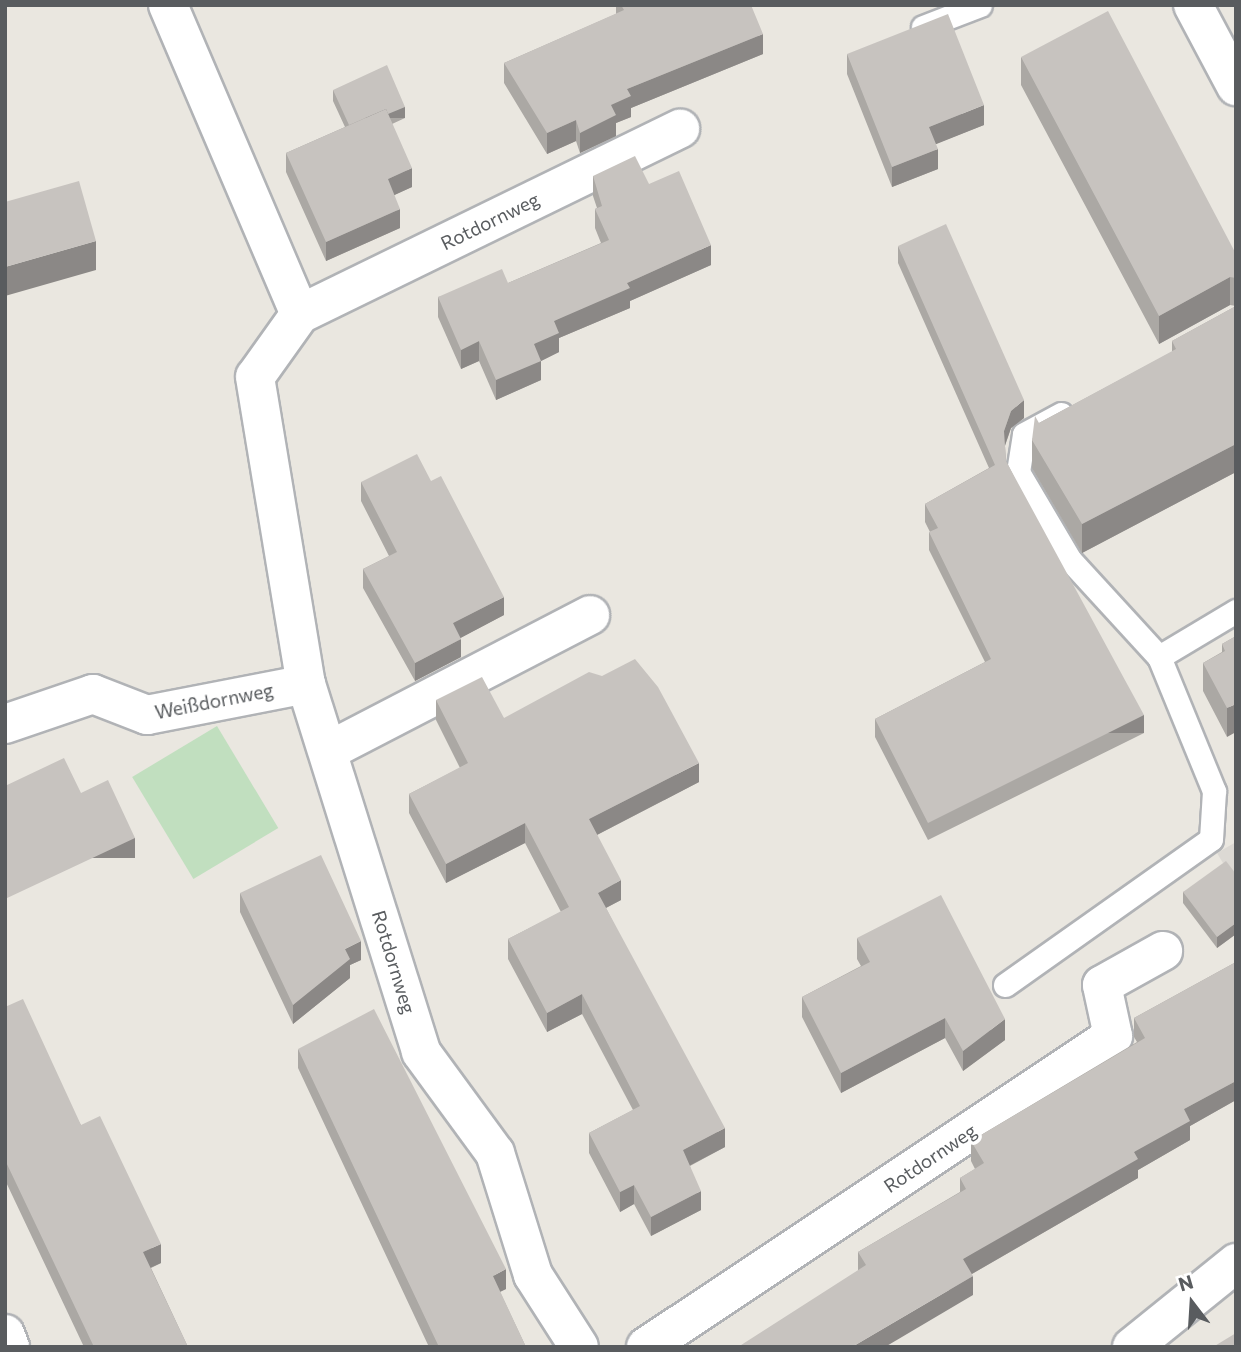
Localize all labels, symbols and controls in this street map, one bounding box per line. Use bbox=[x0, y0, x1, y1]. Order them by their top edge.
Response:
street label: Rotdornweg bbox=[437, 187, 543, 255]
street label: Weißdornweg bbox=[153, 678, 275, 724]
street label: Rotdornweg bbox=[367, 908, 421, 1016]
street label: Rotdornweg bbox=[879, 1119, 981, 1197]
north arrow bbox=[1157, 1268, 1227, 1338]
text: N bbox=[1176, 1269, 1196, 1296]

